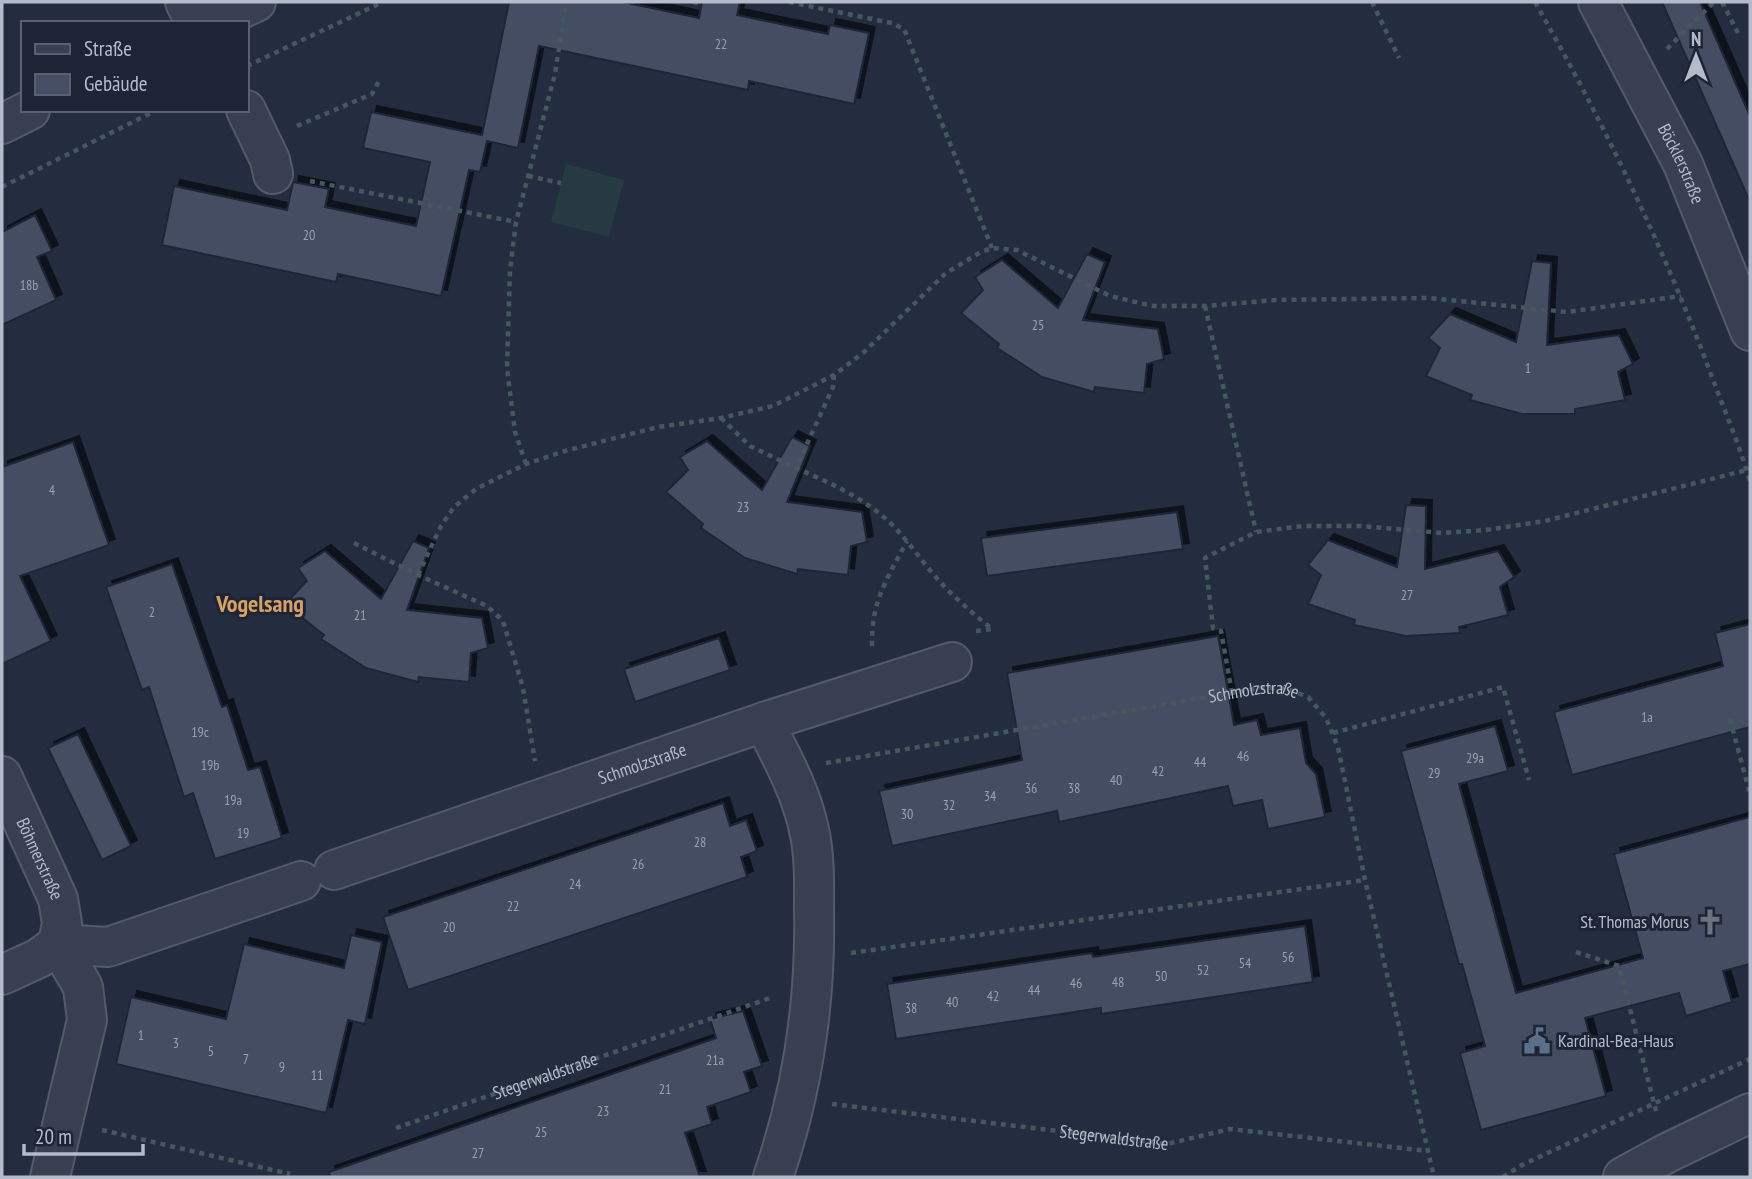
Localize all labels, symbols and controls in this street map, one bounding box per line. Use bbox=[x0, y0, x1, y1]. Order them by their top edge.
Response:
legend bbox=[21, 21, 248, 112]
north arrow bbox=[1661, 21, 1731, 91]
text: N bbox=[1691, 27, 1701, 51]
text: Straße bbox=[84, 35, 132, 62]
house number: 22 bbox=[715, 35, 727, 53]
text: Gebäude bbox=[84, 70, 147, 97]
street label: Böcklerstraße bbox=[1653, 120, 1710, 207]
house number: 20 bbox=[303, 226, 315, 244]
house number: 18b bbox=[20, 276, 38, 294]
house number: 25 bbox=[1032, 316, 1044, 334]
house number: 1 bbox=[1525, 359, 1531, 377]
house number: 4 bbox=[49, 481, 56, 499]
house number: 23 bbox=[737, 498, 749, 516]
house number: 27 bbox=[1401, 586, 1413, 604]
district label: Vogelsang bbox=[215, 588, 304, 619]
house number: 2 bbox=[149, 603, 155, 621]
house number: 21 bbox=[354, 606, 366, 624]
street label: Schmolzstraße bbox=[1206, 676, 1303, 708]
house number: 1a bbox=[1641, 708, 1653, 726]
house number: 19c bbox=[191, 723, 209, 741]
street label: Schmolzstraße bbox=[595, 738, 689, 789]
house number: 46 bbox=[1237, 747, 1249, 765]
house number: 29a bbox=[1466, 749, 1484, 767]
house number: 44 bbox=[1194, 753, 1207, 771]
house number: 19b bbox=[201, 756, 219, 774]
house number: 42 bbox=[1152, 762, 1164, 780]
house number: 29 bbox=[1428, 764, 1440, 782]
house number: 40 bbox=[1110, 771, 1122, 789]
house number: 36 bbox=[1025, 779, 1037, 797]
house number: 38 bbox=[1068, 779, 1080, 797]
house number: 34 bbox=[984, 787, 997, 805]
house number: 19a bbox=[224, 791, 242, 809]
house number: 32 bbox=[943, 796, 955, 814]
house number: 30 bbox=[901, 805, 913, 823]
street label: Böhmerstraße bbox=[12, 814, 69, 903]
house number: 19 bbox=[237, 824, 249, 842]
house number: 28 bbox=[694, 833, 706, 851]
house number: 26 bbox=[632, 855, 644, 873]
house number: 24 bbox=[569, 875, 582, 893]
house number: 22 bbox=[507, 897, 519, 915]
church icon: St. Thomas Morus bbox=[1695, 907, 1725, 937]
place label: St. Thomas Morus bbox=[1580, 910, 1689, 933]
house number: 20 bbox=[443, 918, 455, 936]
house number: 56 bbox=[1282, 948, 1294, 966]
house number: 54 bbox=[1239, 954, 1252, 972]
house number: 52 bbox=[1197, 961, 1209, 979]
house number: 50 bbox=[1155, 967, 1167, 985]
house number: 48 bbox=[1112, 973, 1124, 991]
house number: 46 bbox=[1070, 974, 1082, 992]
house number: 44 bbox=[1028, 981, 1041, 999]
house number: 42 bbox=[987, 987, 999, 1005]
house number: 40 bbox=[946, 993, 958, 1011]
house number: 38 bbox=[905, 999, 917, 1017]
house number: 1 bbox=[138, 1026, 144, 1044]
public building icon: Kardinal-Bea-Haus bbox=[1522, 1026, 1552, 1056]
place label: Kardinal-Bea-Haus bbox=[1558, 1029, 1674, 1052]
house number: 3 bbox=[173, 1034, 179, 1052]
house number: 5 bbox=[208, 1042, 214, 1060]
street label: Stegerwaldstraße bbox=[490, 1047, 600, 1104]
house number: 7 bbox=[243, 1050, 249, 1068]
house number: 21a bbox=[706, 1051, 724, 1069]
house number: 9 bbox=[279, 1058, 285, 1076]
house number: 11 bbox=[311, 1066, 323, 1084]
house number: 21 bbox=[659, 1080, 671, 1098]
house number: 23 bbox=[597, 1102, 609, 1120]
scale bar bbox=[24, 1112, 144, 1156]
street label: Stegerwaldstraße bbox=[1058, 1119, 1170, 1155]
text: 20 m bbox=[35, 1123, 72, 1150]
house number: 25 bbox=[535, 1123, 547, 1141]
house number: 27 bbox=[472, 1144, 484, 1162]

